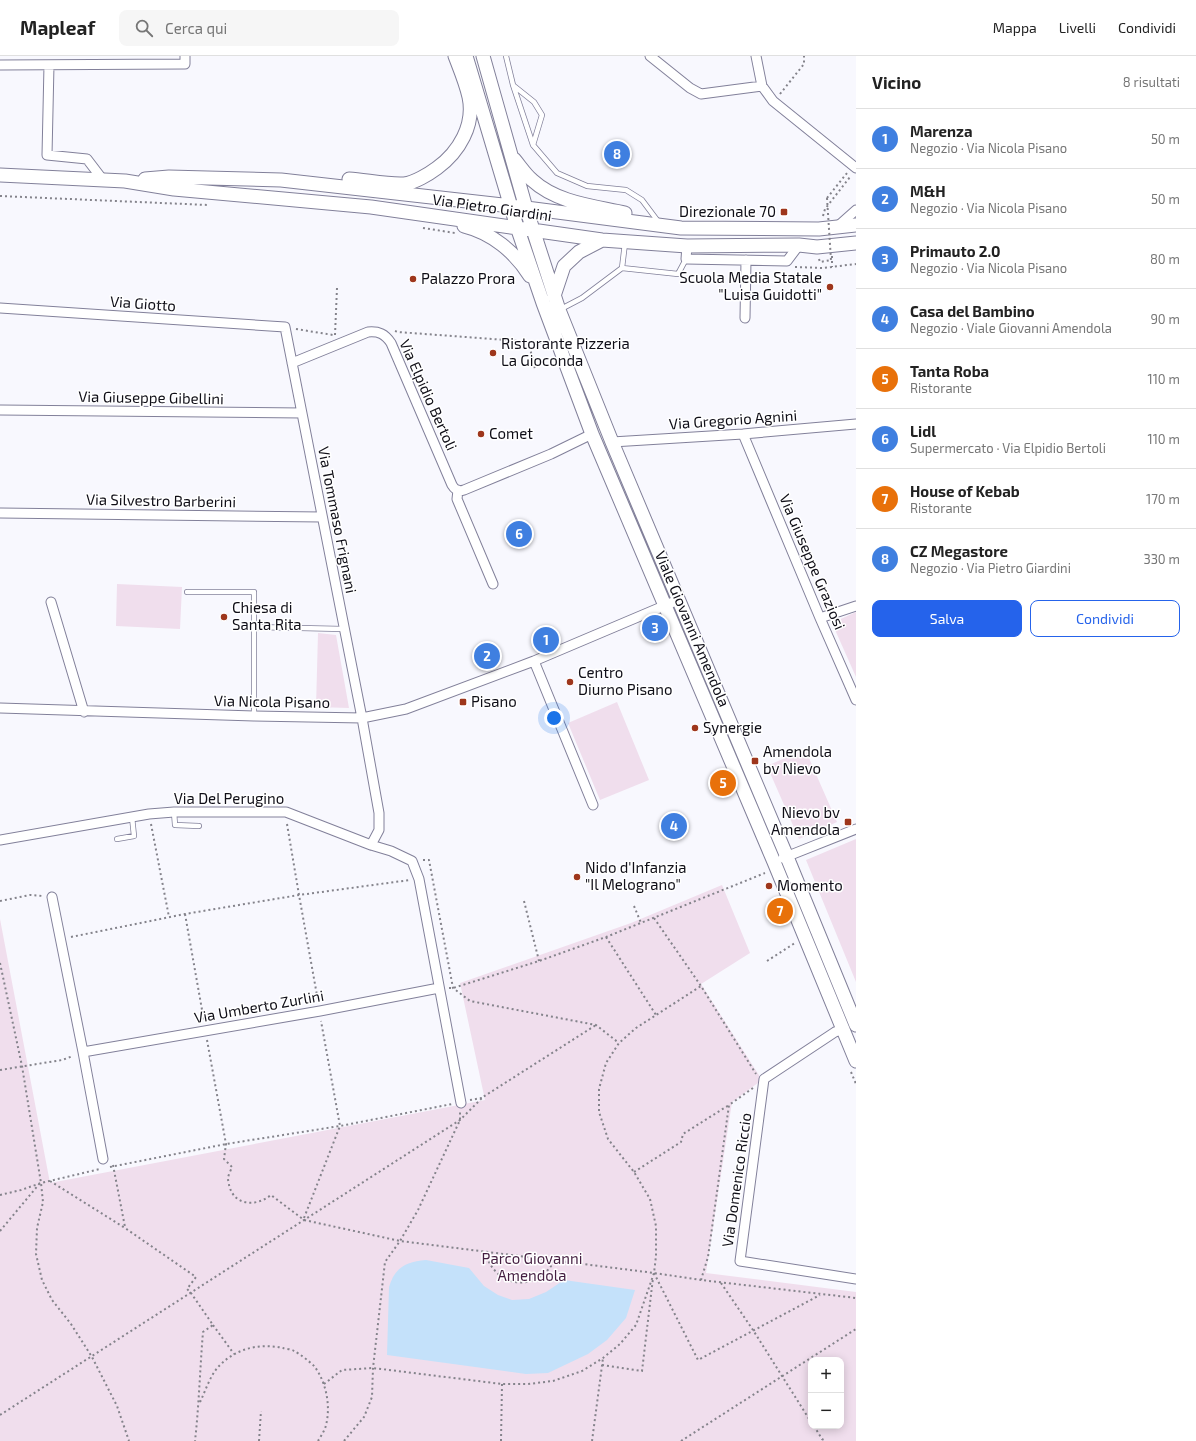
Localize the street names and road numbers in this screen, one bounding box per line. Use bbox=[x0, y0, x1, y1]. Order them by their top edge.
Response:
street label: Via Pietro Giardini bbox=[431, 190, 553, 224]
street label: Via Giotto bbox=[110, 292, 177, 314]
street label: Via Elpidio Bertoli bbox=[396, 336, 461, 453]
street label: Via Giuseppe Gibellini bbox=[78, 387, 224, 407]
street label: Via Gregorio Agnini bbox=[668, 406, 798, 432]
street label: Via Tommaso Frignani bbox=[315, 445, 361, 595]
street label: Via Silvestro Barberini bbox=[86, 490, 236, 510]
street label: Via Giuseppe Graziosi bbox=[776, 491, 850, 632]
street label: Viale Giovanni Amendola bbox=[652, 548, 734, 709]
street label: Via Nicola Pisano bbox=[214, 691, 330, 711]
street label: Via Del Perugino bbox=[174, 789, 284, 807]
street label: Via Umberto Zurlini bbox=[193, 986, 325, 1026]
street label: Via Domenico Riccio bbox=[718, 1112, 754, 1248]

